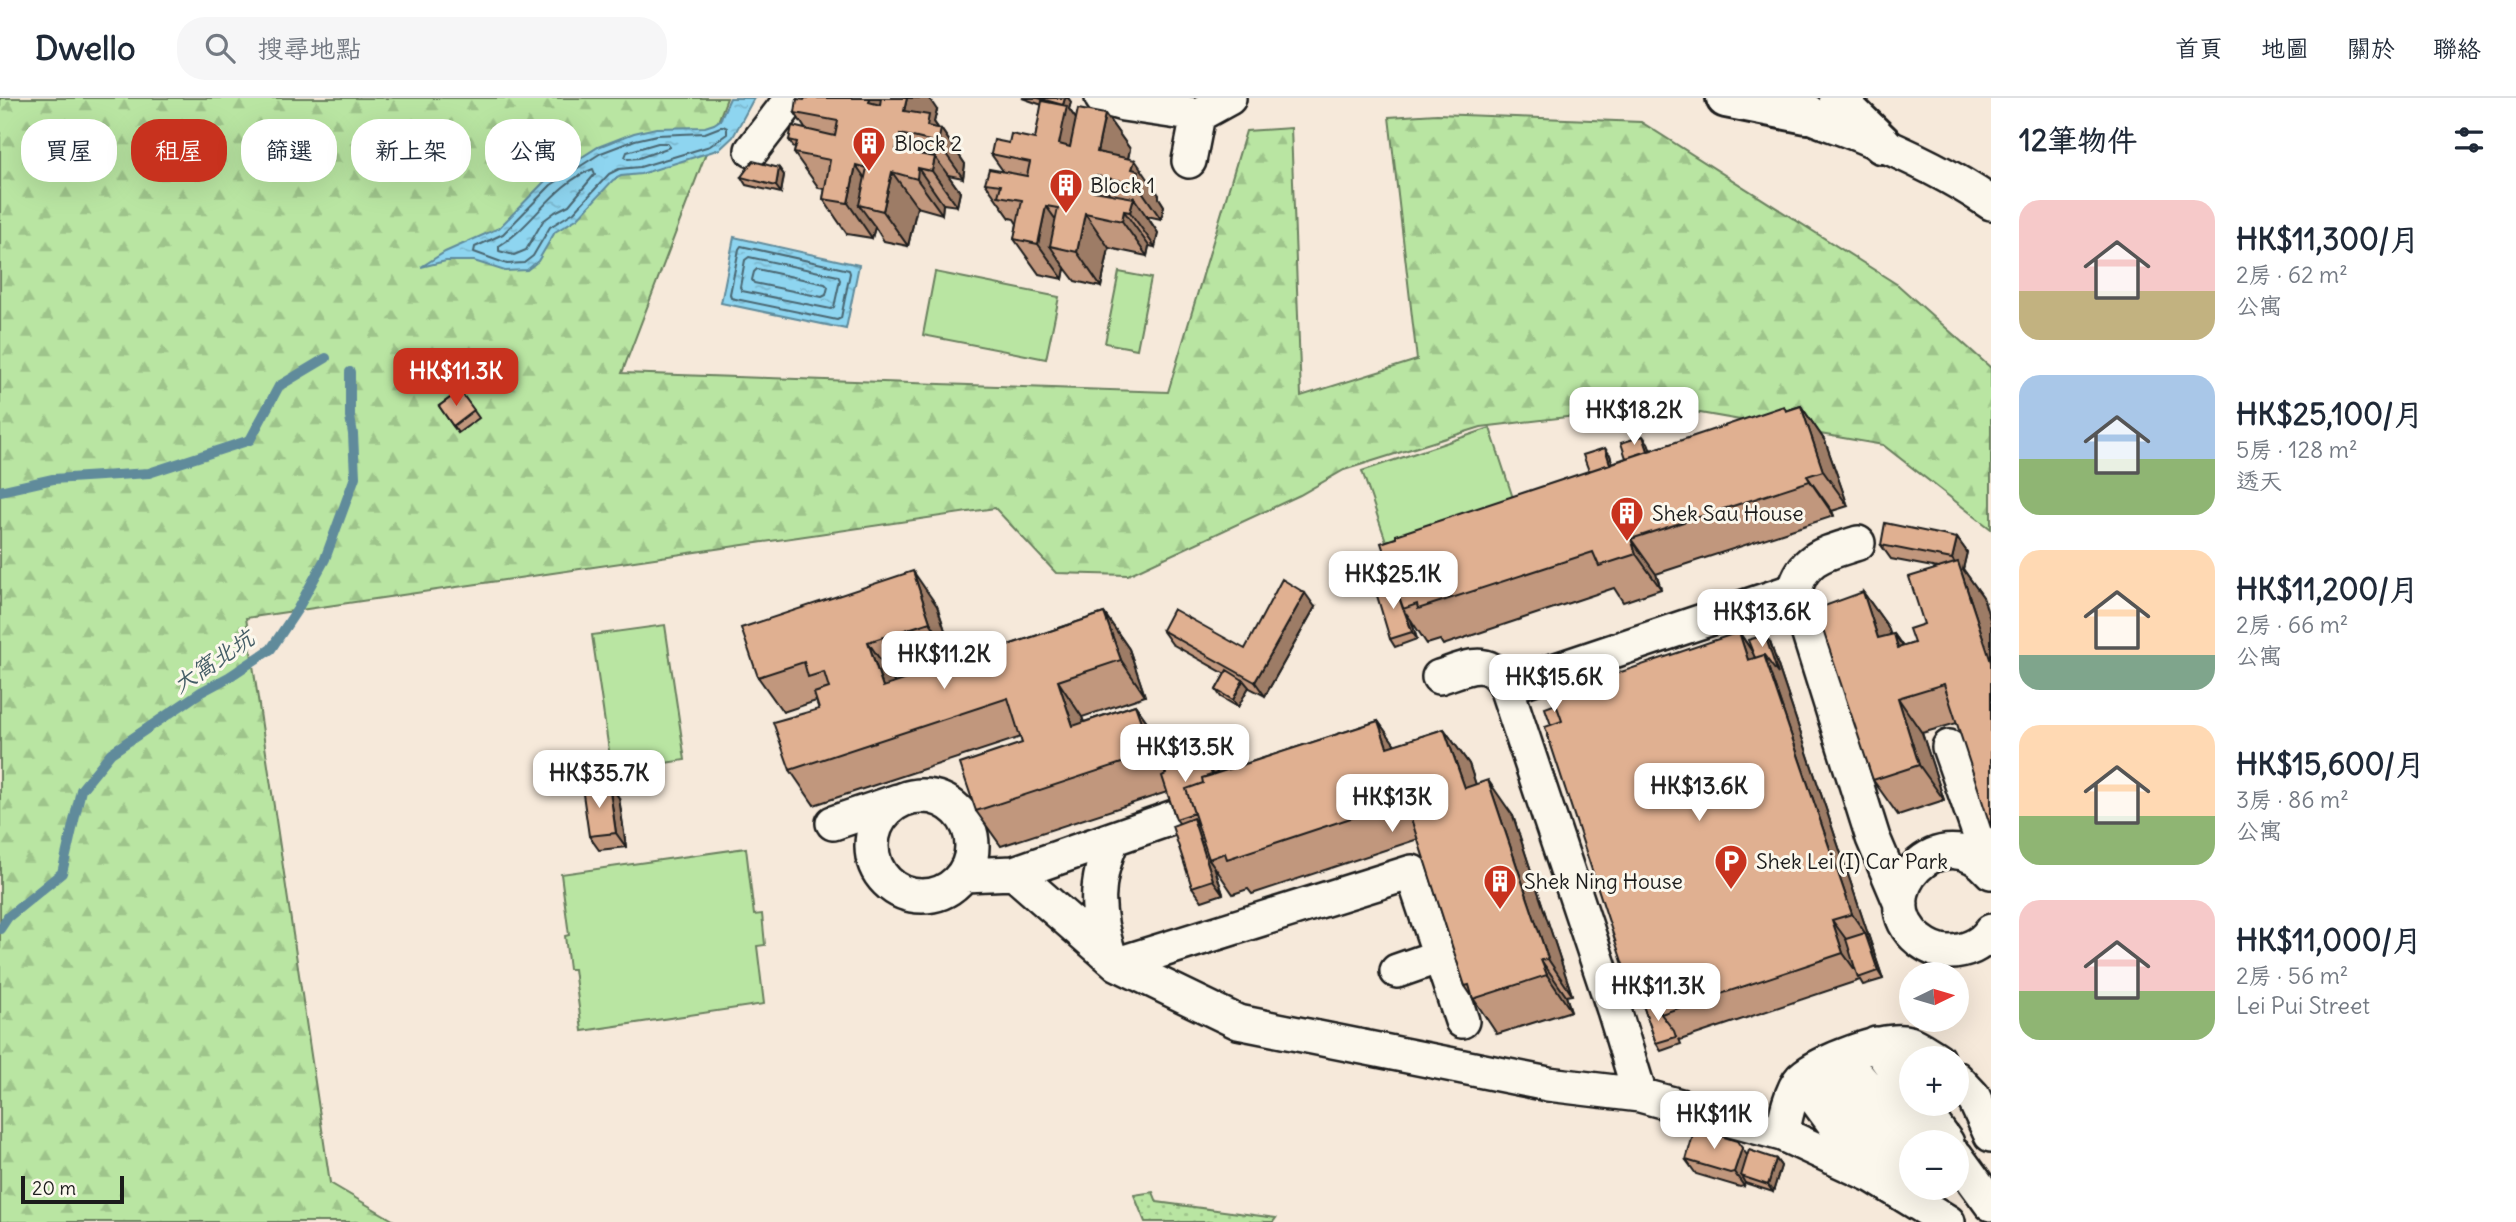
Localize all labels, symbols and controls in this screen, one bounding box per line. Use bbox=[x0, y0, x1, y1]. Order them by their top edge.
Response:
search box bbox=[177, 17, 667, 80]
text: Dwello bbox=[35, 27, 135, 69]
icon: search bbox=[201, 29, 239, 67]
text: 搜尋地點 bbox=[257, 32, 361, 65]
text: 首頁 bbox=[2175, 33, 2223, 63]
text: 地圖 bbox=[2261, 33, 2309, 63]
text: 關於 bbox=[2347, 33, 2395, 63]
text: 聯絡 bbox=[2433, 33, 2481, 63]
chip: 買屋 bbox=[21, 119, 117, 182]
chip: 租屋 bbox=[131, 119, 227, 182]
chip: 篩選 bbox=[241, 119, 337, 182]
chip: 新上架 bbox=[351, 119, 471, 182]
chip: 公寓 bbox=[485, 119, 581, 182]
text: 12筆物件 bbox=[2019, 121, 2137, 159]
icon: filters bbox=[2450, 121, 2488, 159]
building icon: Block 2 bbox=[850, 124, 888, 173]
place label: Block 2 bbox=[894, 130, 962, 157]
building icon: Block 1 bbox=[1047, 166, 1085, 215]
place label: Block 1 bbox=[1090, 172, 1155, 199]
text: HK$11,300/月 bbox=[2236, 220, 2419, 258]
icon: home bbox=[2075, 228, 2159, 312]
text: 2房 · 62 m² bbox=[2236, 260, 2348, 289]
text: 公寓 bbox=[2236, 291, 2282, 320]
pin: HK$11.3K bbox=[384, 348, 528, 408]
text: HK$11.3K bbox=[409, 356, 503, 385]
pin: HK$18.2K bbox=[1562, 388, 1706, 447]
text: HK$18.2K bbox=[1585, 395, 1683, 424]
text: HK$25,100/月 bbox=[2236, 395, 2423, 433]
icon: home bbox=[2075, 403, 2159, 487]
text: 5房 · 128 m² bbox=[2236, 435, 2358, 464]
text: 透天 bbox=[2236, 466, 2282, 495]
building icon: Shek Sau House bbox=[1608, 494, 1646, 543]
place label: Shek Sau House bbox=[1652, 500, 1804, 527]
pin: HK$25.1K bbox=[1321, 552, 1465, 611]
text: HK$25.1K bbox=[1345, 559, 1441, 588]
text: HK$11,200/月 bbox=[2236, 570, 2419, 608]
icon: home bbox=[2075, 578, 2159, 662]
pin: HK$13.6K bbox=[1690, 589, 1834, 649]
text: HK$13.6K bbox=[1713, 597, 1811, 626]
text: 2房 · 66 m² bbox=[2236, 610, 2348, 639]
water label: 大窩北坑 bbox=[167, 622, 262, 699]
pin: HK$11.2K bbox=[872, 632, 1016, 691]
text: HK$11.2K bbox=[898, 639, 990, 668]
text: 公寓 bbox=[2236, 641, 2282, 670]
pin: HK$15.6K bbox=[1482, 654, 1626, 714]
text: HK$15.6K bbox=[1505, 662, 1603, 691]
pin: HK$13.5K bbox=[1113, 724, 1257, 784]
text: HK$13.5K bbox=[1136, 732, 1234, 761]
text: HK$15,600/月 bbox=[2236, 745, 2425, 783]
pin: HK$35.7K bbox=[527, 750, 671, 810]
icon: home bbox=[2075, 753, 2159, 837]
text: HK$35.7K bbox=[549, 758, 649, 787]
pin: HK$13.6K bbox=[1627, 764, 1771, 823]
text: HK$13.6K bbox=[1650, 771, 1748, 800]
pin: HK$13K bbox=[1335, 774, 1449, 834]
text: HK$13K bbox=[1352, 782, 1432, 811]
text: 3房 · 86 m² bbox=[2236, 785, 2349, 814]
text: 公寓 bbox=[2236, 816, 2282, 845]
parking icon: Shek Lei (I) Car Park bbox=[1712, 842, 1750, 891]
place label: Shek Lei (I) Car Park bbox=[1756, 848, 1948, 875]
building icon: Shek Ning House bbox=[1481, 862, 1519, 911]
place label: Shek Ning House bbox=[1524, 868, 1683, 895]
text: HK$11,000/月 bbox=[2236, 921, 2422, 959]
icon: home bbox=[2075, 928, 2159, 1012]
text: 2房 · 56 m² bbox=[2236, 961, 2348, 990]
north arrow bbox=[1899, 962, 1969, 1032]
map controls bbox=[1899, 962, 1969, 1200]
pin: HK$11.3K bbox=[1586, 964, 1730, 1023]
text: HK$11.3K bbox=[1611, 971, 1705, 1000]
text: Lei Pui Street bbox=[2236, 991, 2370, 1020]
button: + bbox=[1899, 1046, 1969, 1116]
pin: HK$11K bbox=[1657, 1091, 1771, 1151]
text: HK$11K bbox=[1676, 1099, 1752, 1128]
button: − bbox=[1899, 1130, 1969, 1200]
scale bar bbox=[21, 1173, 124, 1205]
text: 20 m bbox=[32, 1176, 76, 1200]

